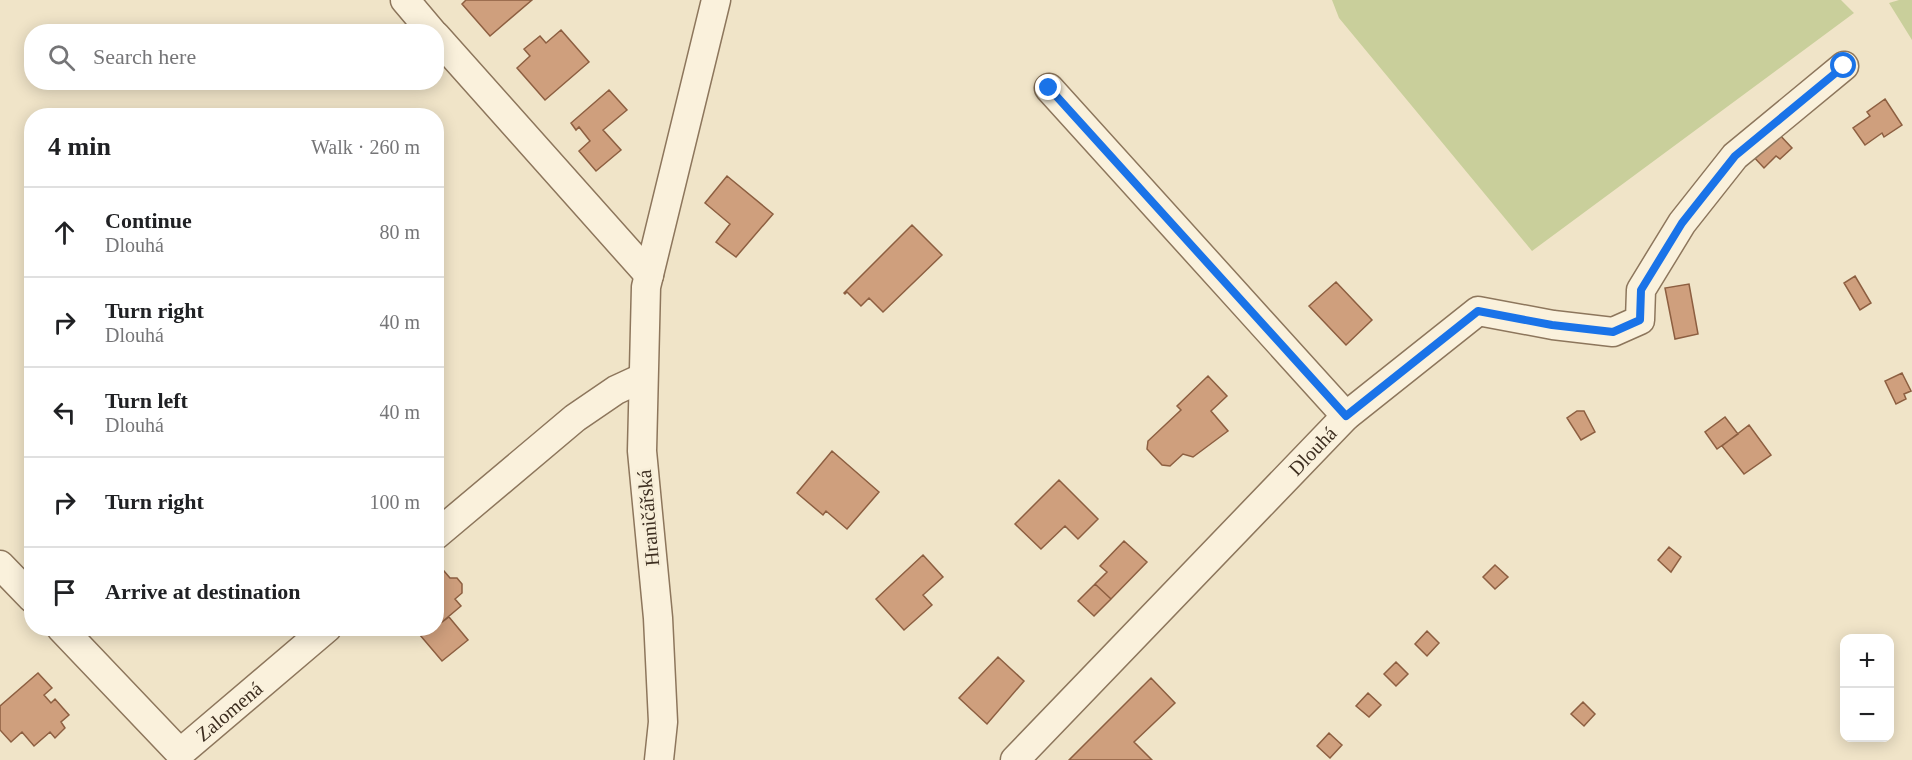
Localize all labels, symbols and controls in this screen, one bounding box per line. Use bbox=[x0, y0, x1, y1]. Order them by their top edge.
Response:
search box bbox=[24, 24, 444, 90]
icon: search bbox=[45, 41, 78, 74]
text: Search here bbox=[93, 44, 196, 69]
route start bbox=[1830, 52, 1856, 78]
route end bbox=[1035, 74, 1061, 100]
text: 4 min bbox=[48, 132, 111, 161]
text: Walk · 260 m bbox=[311, 136, 420, 158]
text: Continue bbox=[105, 208, 192, 233]
icon: ahead bbox=[48, 216, 81, 249]
text: 80 m bbox=[379, 221, 420, 243]
text: Dlouhá bbox=[105, 234, 164, 256]
text: Turn right bbox=[105, 298, 204, 323]
icon: right bbox=[48, 306, 81, 339]
text: 40 m bbox=[379, 311, 420, 333]
text: Dlouhá bbox=[105, 324, 164, 346]
text: Turn left bbox=[105, 388, 188, 413]
icon: left bbox=[48, 396, 81, 429]
text: 40 m bbox=[379, 401, 420, 423]
text: Dlouhá bbox=[105, 414, 164, 436]
street label: Dlouhá bbox=[1284, 422, 1341, 480]
street label: Hraničářská bbox=[633, 469, 663, 567]
icon: right bbox=[48, 486, 81, 519]
text: Turn right bbox=[105, 489, 204, 514]
text: 100 m bbox=[369, 491, 420, 513]
icon: arrive bbox=[48, 576, 81, 609]
text: Arrive at destination bbox=[105, 579, 301, 604]
map controls bbox=[1840, 634, 1894, 742]
button: + bbox=[1840, 634, 1894, 688]
street label: Zalomená bbox=[191, 677, 267, 746]
button: − bbox=[1840, 688, 1894, 742]

